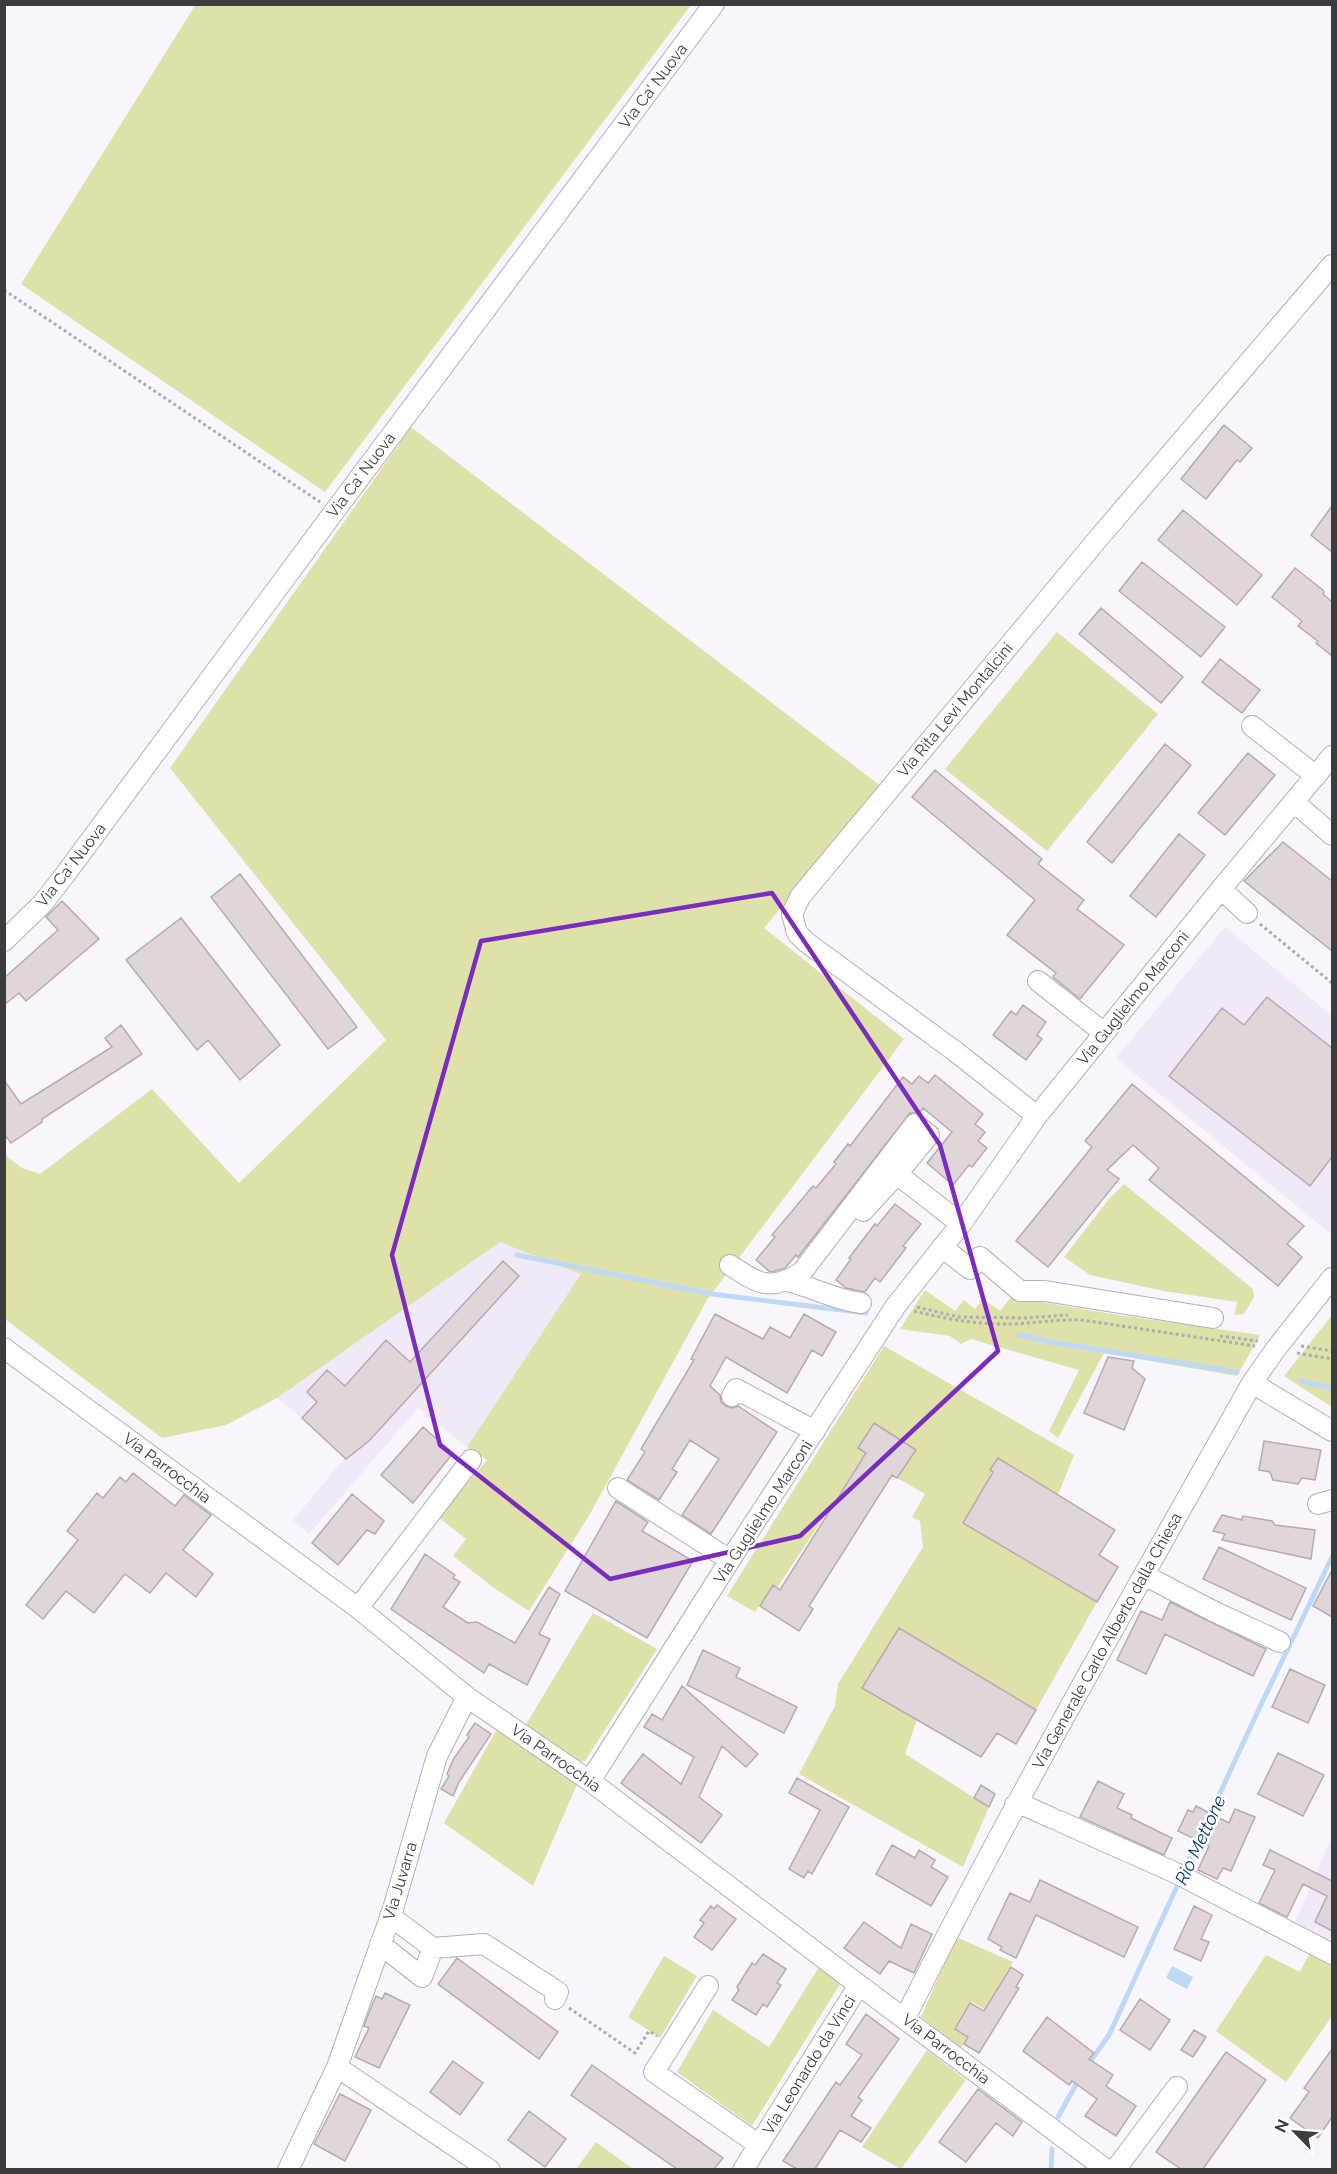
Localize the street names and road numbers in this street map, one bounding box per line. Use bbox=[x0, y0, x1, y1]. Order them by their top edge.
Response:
street label: Via Ca' Nuova bbox=[615, 40, 691, 132]
street label: Via Ca' Nuova bbox=[323, 429, 399, 521]
street label: Via Rita Levi Montalcini bbox=[893, 639, 1017, 781]
street label: Via Ca' Nuova bbox=[32, 819, 110, 911]
street label: Via Guglielmo Marconi bbox=[1073, 927, 1193, 1069]
street label: Via Parrocchia bbox=[119, 1429, 215, 1507]
street label: Via Guglielmo Marconi bbox=[710, 1437, 816, 1587]
street label: Via Generale Carlo Alberto dalla Chiesa bbox=[1028, 1509, 1186, 1773]
street label: Via Parrocchia bbox=[507, 1720, 605, 1796]
street label: Via Juvarra bbox=[379, 1840, 421, 1922]
street label: Via Leonardo da Vinci bbox=[758, 1992, 860, 2138]
street label: Via Parrocchia bbox=[898, 2010, 994, 2088]

